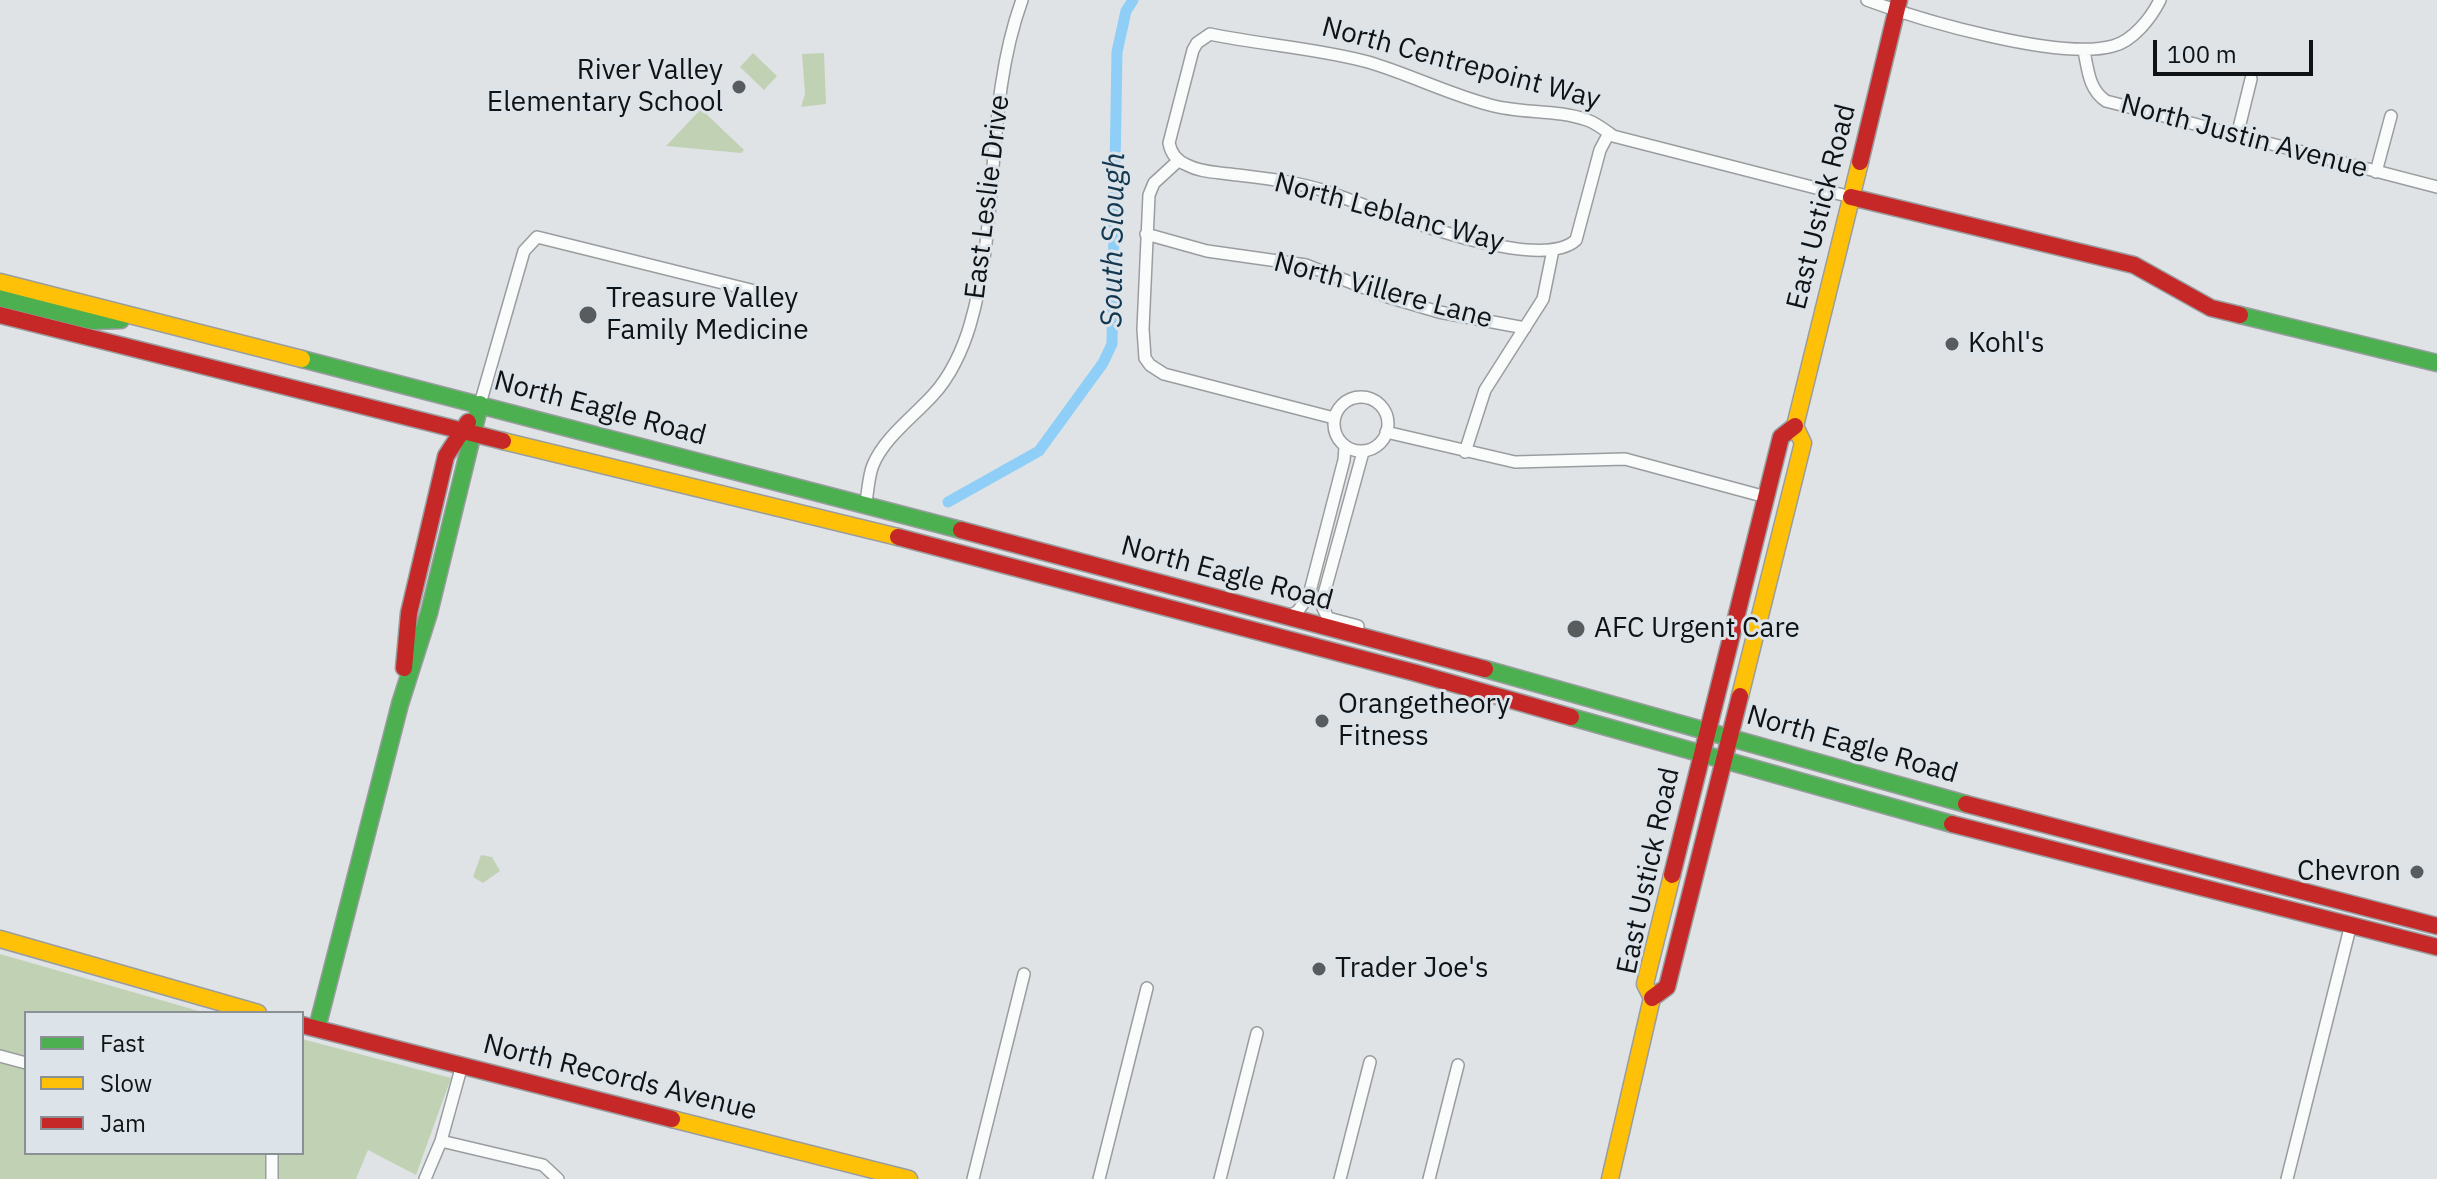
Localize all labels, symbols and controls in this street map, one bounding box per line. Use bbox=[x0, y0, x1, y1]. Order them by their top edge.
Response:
street label: North Centrepoint Way bbox=[1318, 11, 1604, 117]
scale bar bbox=[2157, 24, 2317, 74]
text: 100 m bbox=[2167, 38, 2237, 70]
place label: River Valley Elementary School bbox=[487, 54, 723, 120]
marker: River Valley Elementary School bbox=[730, 78, 748, 96]
street label: North Justin Avenue bbox=[2117, 88, 2371, 186]
street label: East Leslie Drive bbox=[959, 93, 1017, 301]
street label: East Ustick Road bbox=[1780, 101, 1864, 313]
water label: South Slough bbox=[1094, 152, 1134, 328]
street label: North Leblanc Way bbox=[1271, 166, 1507, 260]
street label: North Villere Lane bbox=[1270, 246, 1496, 336]
place label: Treasure Valley Family Medicine bbox=[606, 282, 809, 348]
marker: Treasure Valley Family Medicine bbox=[577, 304, 599, 326]
place label: Kohl's bbox=[1968, 327, 2045, 361]
marker: Kohl's bbox=[1943, 335, 1961, 353]
street label: North Eagle Road bbox=[490, 365, 710, 453]
street label: North Eagle Road bbox=[1117, 530, 1337, 618]
place label: AFC Urgent Care bbox=[1594, 612, 1800, 646]
marker: AFC Urgent Care bbox=[1565, 618, 1587, 640]
place label: Orangetheory Fitness bbox=[1338, 688, 1510, 754]
street label: North Eagle Road bbox=[1742, 699, 1962, 791]
marker: Orangetheory Fitness bbox=[1313, 712, 1331, 730]
street label: East Ustick Road bbox=[1611, 765, 1687, 977]
place label: Chevron bbox=[2297, 855, 2401, 889]
marker: Chevron bbox=[2408, 863, 2426, 881]
place label: Trader Joe's bbox=[1335, 952, 1489, 986]
marker: Trader Joe's bbox=[1310, 960, 1328, 978]
legend bbox=[24, 1011, 304, 1155]
text: Fast bbox=[100, 1027, 145, 1059]
street label: North Records Avenue bbox=[480, 1028, 760, 1128]
text: Slow bbox=[100, 1067, 152, 1099]
text: Jam bbox=[100, 1107, 146, 1139]

